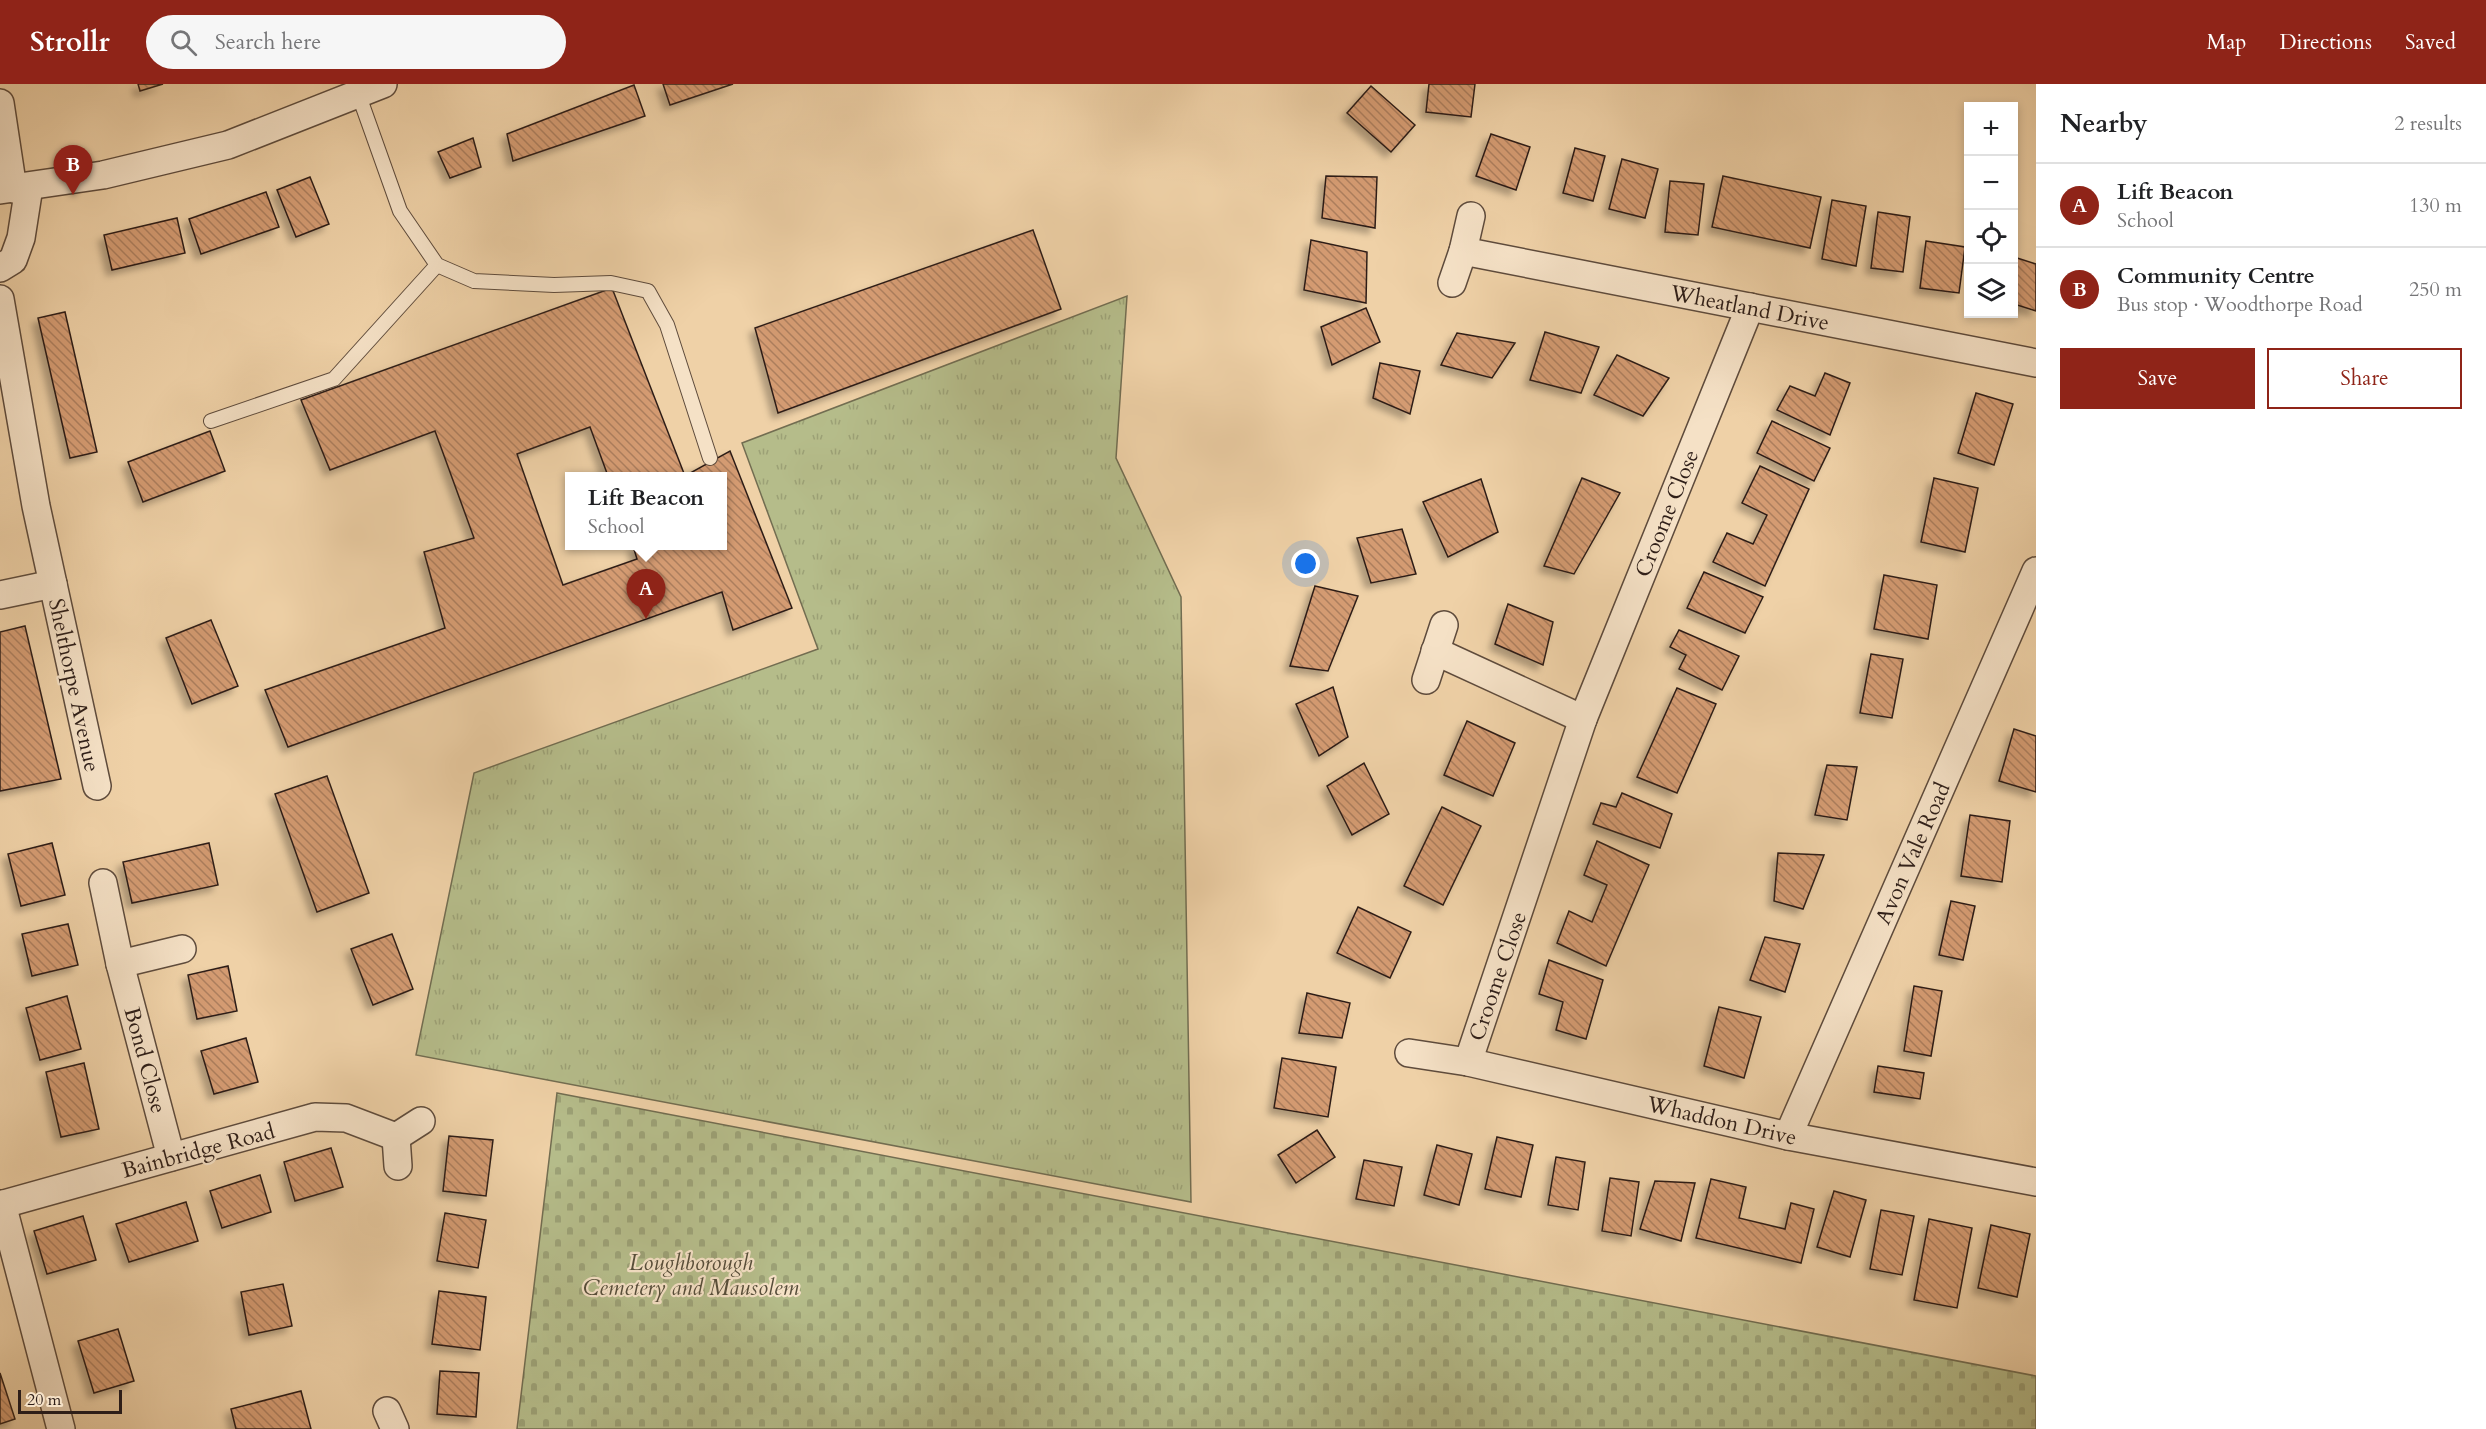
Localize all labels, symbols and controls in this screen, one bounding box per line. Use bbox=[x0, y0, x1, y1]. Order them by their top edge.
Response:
search box bbox=[146, 15, 566, 69]
text: Strollr bbox=[30, 23, 110, 61]
icon: search bbox=[167, 26, 200, 59]
text: Search here bbox=[215, 27, 321, 57]
text: Map bbox=[2206, 28, 2246, 57]
text: Directions bbox=[2279, 28, 2372, 57]
text: Saved bbox=[2405, 28, 2456, 57]
map controls bbox=[1964, 102, 2018, 318]
button: + bbox=[1964, 102, 2018, 156]
text: Nearby bbox=[2060, 106, 2148, 141]
text: 2 results bbox=[2394, 110, 2462, 137]
pin: B bbox=[54, 146, 92, 195]
button: − bbox=[1964, 156, 2018, 210]
text: Lift Beacon bbox=[2117, 177, 2234, 207]
text: A bbox=[2072, 192, 2087, 219]
text: 130 m bbox=[2409, 192, 2462, 219]
text: School bbox=[2117, 207, 2174, 234]
button: locate bbox=[1964, 210, 2018, 264]
text: Community Centre bbox=[2117, 261, 2315, 291]
button: layers bbox=[1964, 264, 2018, 318]
text: B bbox=[2072, 276, 2087, 303]
text: 250 m bbox=[2409, 276, 2462, 303]
street label: Wheatland Drive bbox=[1667, 278, 1832, 338]
text: Bus stop · Woodthorpe Road bbox=[2117, 291, 2363, 318]
button: Save bbox=[2060, 348, 2255, 409]
button: Share bbox=[2267, 348, 2462, 409]
street label: Croome Close bbox=[1628, 445, 1706, 581]
popup bbox=[565, 472, 727, 550]
text: Lift Beacon bbox=[588, 483, 704, 513]
text: School bbox=[588, 513, 645, 540]
your location bbox=[1291, 549, 1320, 578]
pin: A bbox=[626, 570, 666, 619]
street label: Shelthorpe Avenue bbox=[41, 596, 107, 775]
street label: Avon Vale Road bbox=[1868, 777, 1958, 929]
street label: Croome Close bbox=[1462, 908, 1534, 1045]
street label: Bond Close bbox=[116, 1004, 174, 1117]
street label: Whaddon Drive bbox=[1643, 1089, 1800, 1153]
street label: Bainbridge Road bbox=[118, 1116, 278, 1186]
park label: Loughborough Cemetery and Mausolem bbox=[583, 1248, 800, 1303]
scale bar bbox=[18, 1387, 122, 1414]
text: 20 m bbox=[27, 1389, 61, 1411]

